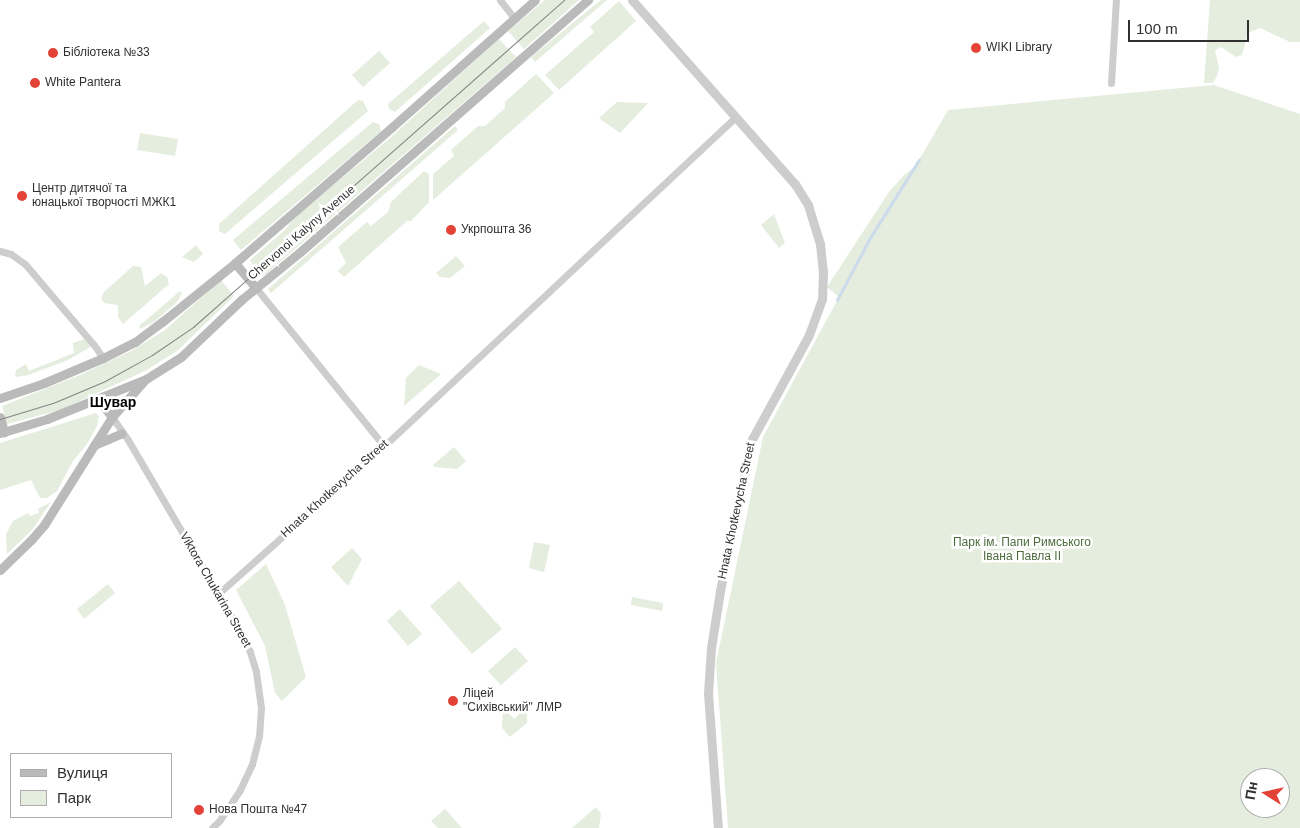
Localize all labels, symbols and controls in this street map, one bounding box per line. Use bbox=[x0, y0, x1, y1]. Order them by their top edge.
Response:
scale bar bbox=[1130, 10, 1251, 42]
text: 100 m bbox=[1136, 20, 1178, 37]
place label: WIKI Library bbox=[986, 41, 1052, 55]
marker: WIKI Library bbox=[970, 42, 982, 54]
place label: Бібліотека №33 bbox=[63, 46, 150, 60]
marker: Бібліотека №33 bbox=[47, 47, 59, 59]
place label: White Pantera bbox=[45, 76, 121, 90]
marker: White Pantera bbox=[29, 77, 41, 89]
place label: Центр дитячої та юнацької творчості МЖК1 bbox=[32, 182, 176, 210]
street label: Chervonoi Kalyny Avenue bbox=[245, 182, 359, 284]
marker: Центр дитячої та юнацької творчості МЖК1 bbox=[16, 190, 28, 202]
place label: Укрпошта 36 bbox=[461, 223, 532, 237]
marker: Укрпошта 36 bbox=[445, 224, 457, 236]
district label: Шувар bbox=[90, 394, 136, 410]
street label: Hnata Khotkevycha Street bbox=[278, 437, 392, 541]
street label: Hnata Khotkevycha Street bbox=[715, 441, 759, 581]
street label: Viktora Chukarina Street bbox=[176, 530, 254, 650]
park label: Парк ім. Папи Римського Івана Павла ІІ bbox=[953, 536, 1091, 564]
place label: Ліцей "Сихівський" ЛМР bbox=[463, 687, 562, 715]
marker: Ліцей "Сихівський" ЛМР bbox=[447, 695, 459, 707]
legend bbox=[10, 753, 172, 818]
text: Вулиця bbox=[57, 764, 108, 781]
north arrow bbox=[1240, 768, 1290, 818]
text: Пн bbox=[1242, 780, 1261, 801]
text: Парк bbox=[57, 789, 91, 806]
place label: Нова Пошта №47 bbox=[209, 803, 307, 817]
marker: Нова Пошта №47 bbox=[193, 804, 205, 816]

